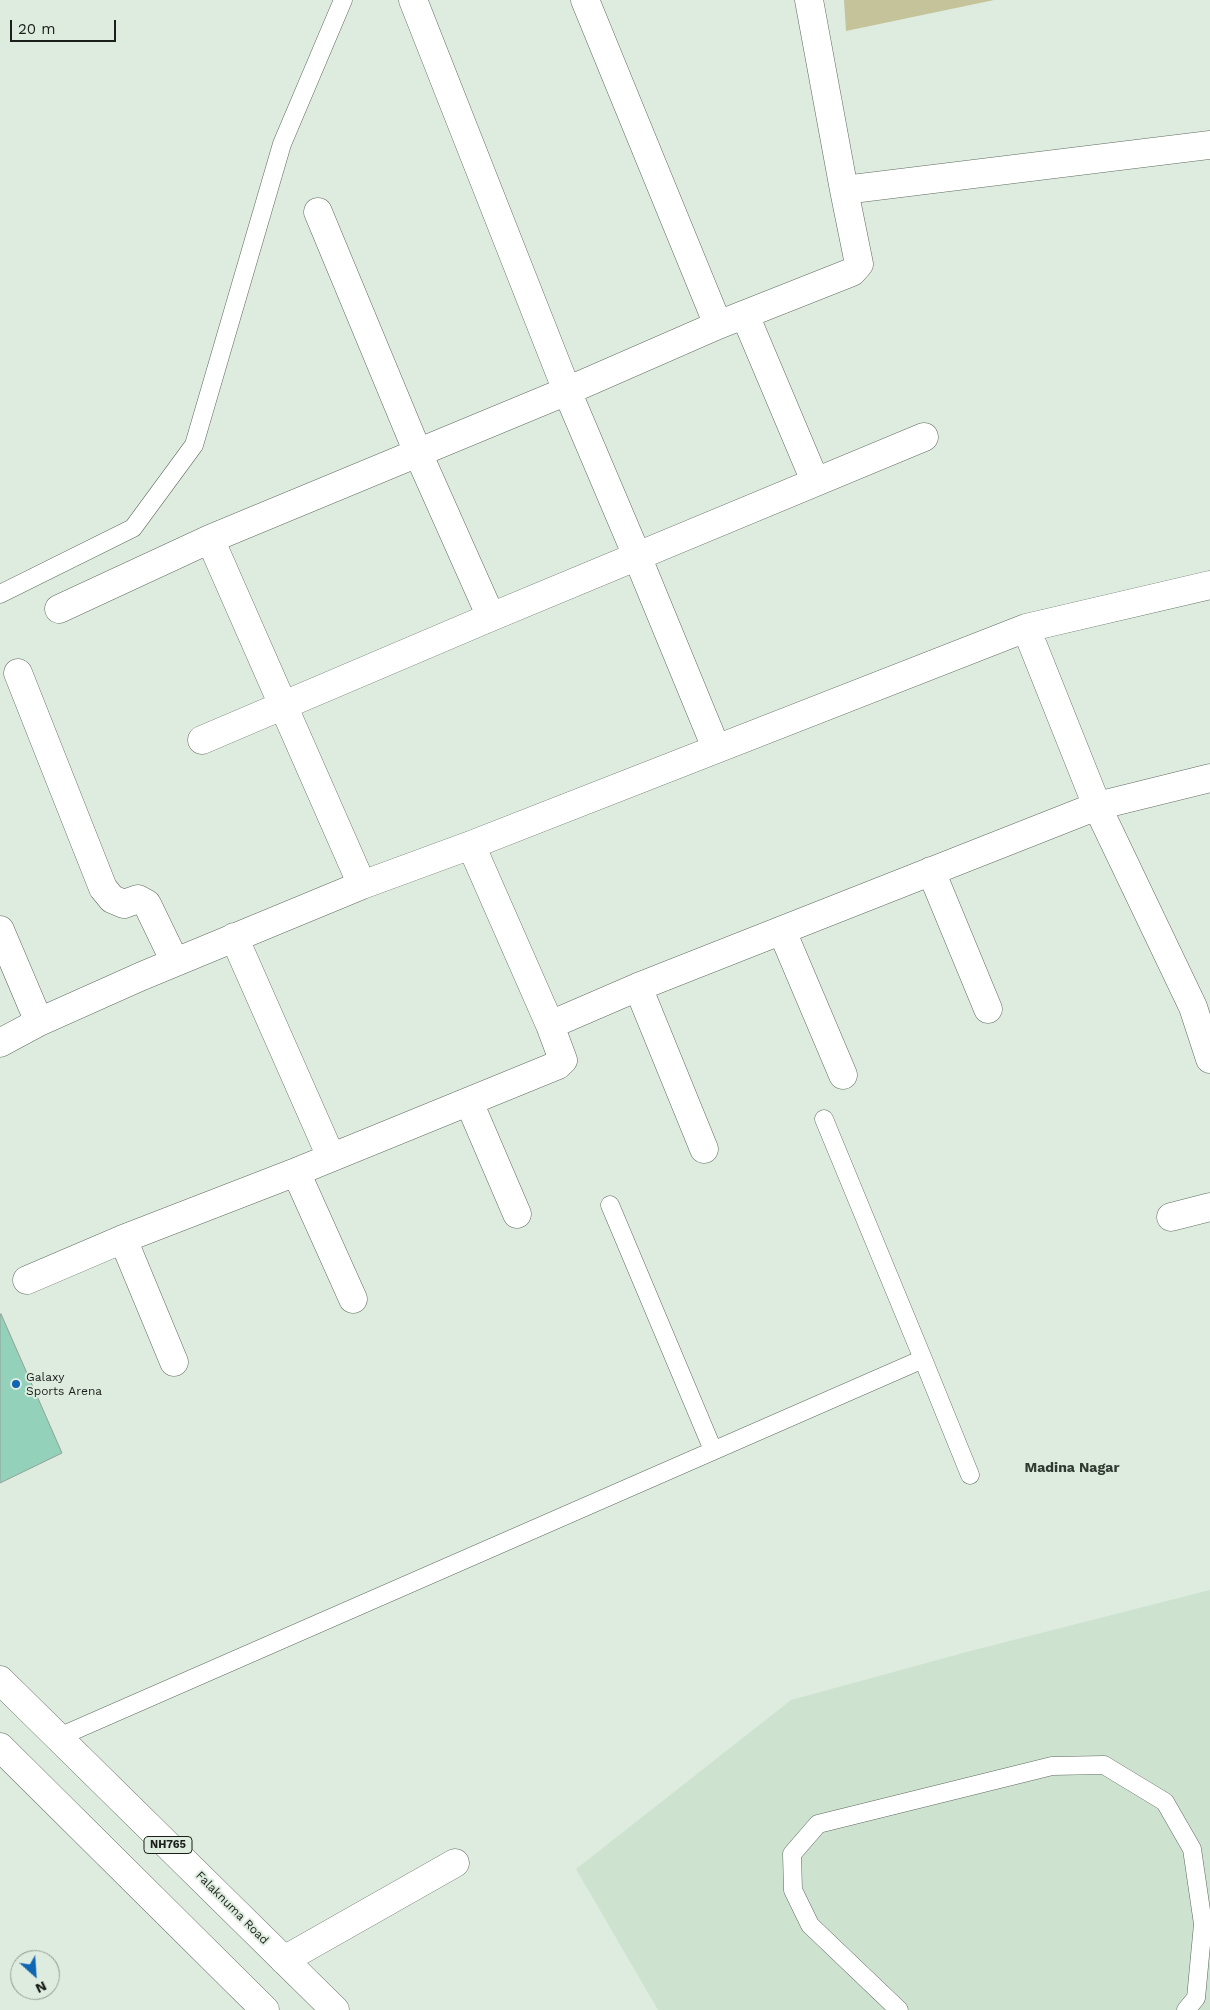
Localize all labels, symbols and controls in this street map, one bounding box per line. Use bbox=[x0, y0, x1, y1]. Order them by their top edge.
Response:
scale bar bbox=[12, 10, 119, 42]
text: 20 m bbox=[18, 20, 56, 38]
place label: Galaxy Sports Arena bbox=[26, 1370, 102, 1398]
marker: Galaxy Sports Arena bbox=[10, 1378, 22, 1390]
district label: Madina Nagar bbox=[1025, 1460, 1119, 1476]
road number: NH765 bbox=[144, 1836, 192, 1854]
street label: Falaknuma Road bbox=[193, 1869, 271, 1947]
north arrow bbox=[10, 1950, 60, 2000]
text: N bbox=[33, 1978, 49, 1997]

